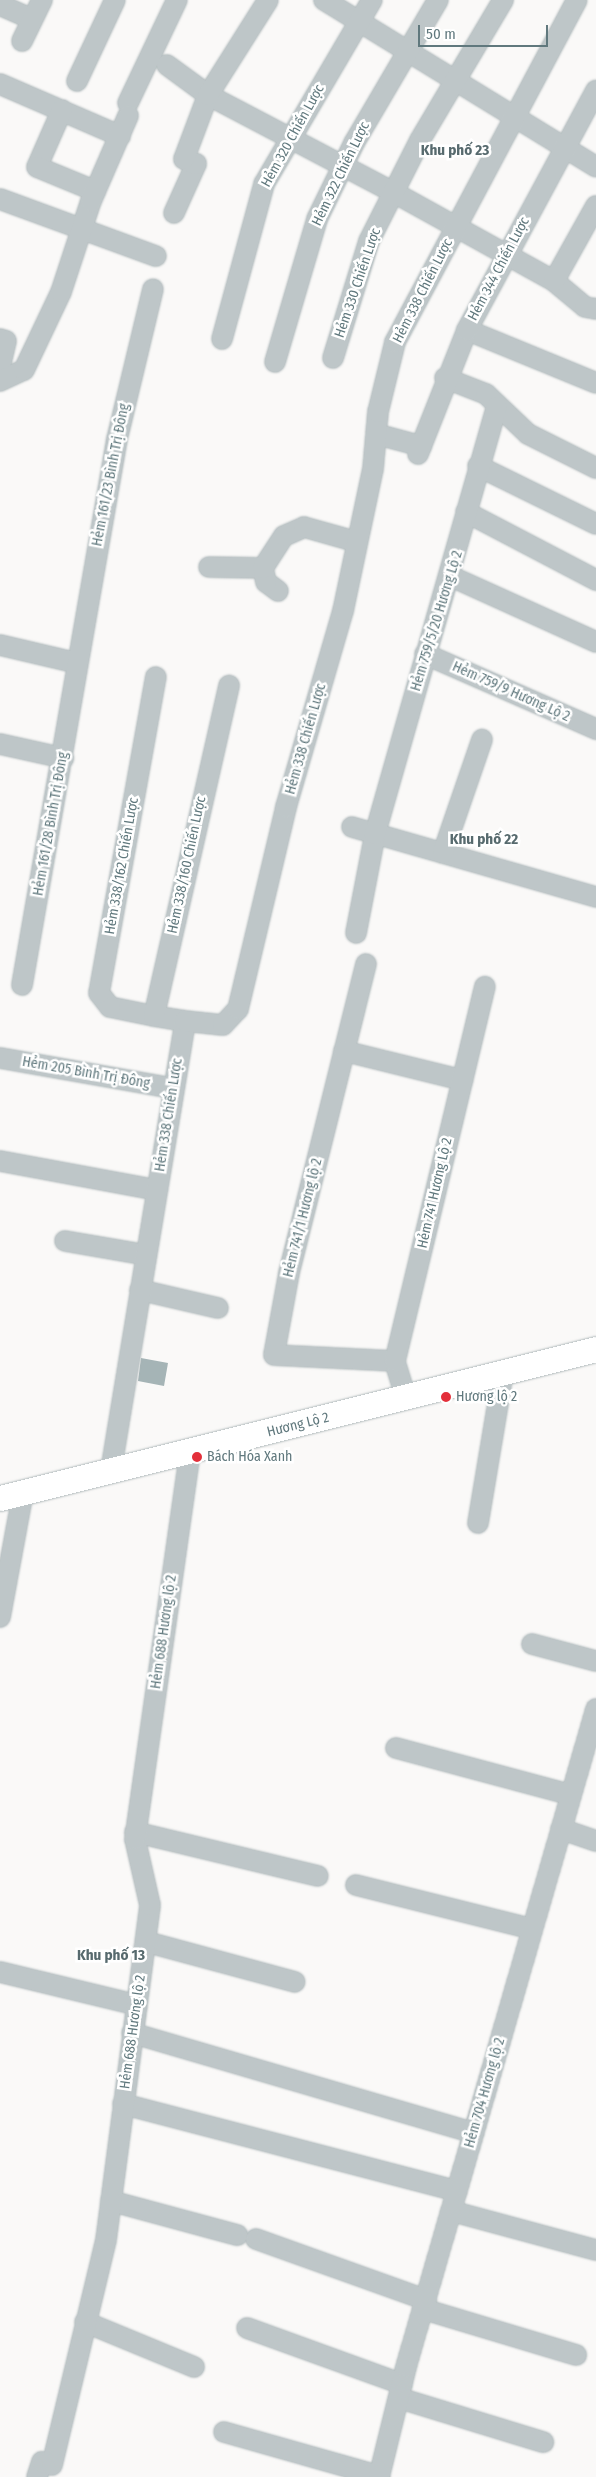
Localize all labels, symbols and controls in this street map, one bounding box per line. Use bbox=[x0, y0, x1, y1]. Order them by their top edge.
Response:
scale bar bbox=[421, 15, 551, 47]
text: 50 m bbox=[426, 25, 456, 43]
street label: Hẻm 320 Chiến Lược bbox=[258, 82, 328, 190]
street label: Hẻm 322 Chiến Lược bbox=[309, 119, 373, 229]
district label: Khu phố 23 bbox=[421, 142, 489, 160]
street label: Hẻm 344 Chiến Lược bbox=[465, 214, 533, 324]
street label: Hẻm 330 Chiến Lược bbox=[331, 226, 385, 340]
street label: Hẻm 338 Chiến Lược bbox=[390, 236, 456, 346]
street label: Hẻm 161/23 Bình Trị Đông bbox=[89, 402, 133, 548]
street label: Hẻm 759/5/20 Hương Lộ 2 bbox=[408, 549, 466, 693]
street label: Hẻm 759/9 Hương Lộ 2 bbox=[450, 659, 572, 725]
street label: Hẻm 338 Chiến Lược bbox=[282, 682, 330, 796]
street label: Hẻm 161/28 Bình Trị Đông bbox=[30, 751, 72, 897]
street label: Hẻm 338/160 Chiến Lược bbox=[164, 795, 210, 935]
street label: Hẻm 338/162 Chiến Lược bbox=[102, 796, 142, 936]
district label: Khu phố 22 bbox=[450, 831, 518, 849]
street label: Hẻm 205 Bình Trị Đông bbox=[21, 1054, 151, 1092]
street label: Hẻm 338 Chiến Lược bbox=[152, 1057, 186, 1173]
street label: Hẻm 741 Hương Lộ 2 bbox=[414, 1136, 456, 1250]
street label: Hẻm 741/1 Hương lộ 2 bbox=[280, 1157, 326, 1279]
place label: Hương lộ 2 bbox=[456, 1389, 517, 1405]
marker: Hương lộ 2 bbox=[440, 1391, 452, 1403]
street label: Hương Lộ 2 bbox=[265, 1409, 331, 1441]
place label: Bách Hóa Xanh bbox=[207, 1449, 292, 1465]
marker: Bách Hóa Xanh bbox=[191, 1451, 203, 1463]
street label: Hẻm 688 Hương lộ 2 bbox=[148, 1574, 180, 1690]
district label: Khu phố 13 bbox=[77, 1947, 145, 1965]
street label: Hẻm 688 Hương lộ 2 bbox=[117, 1974, 149, 2090]
street label: Hẻm 704 Hương lộ 2 bbox=[461, 2036, 509, 2150]

